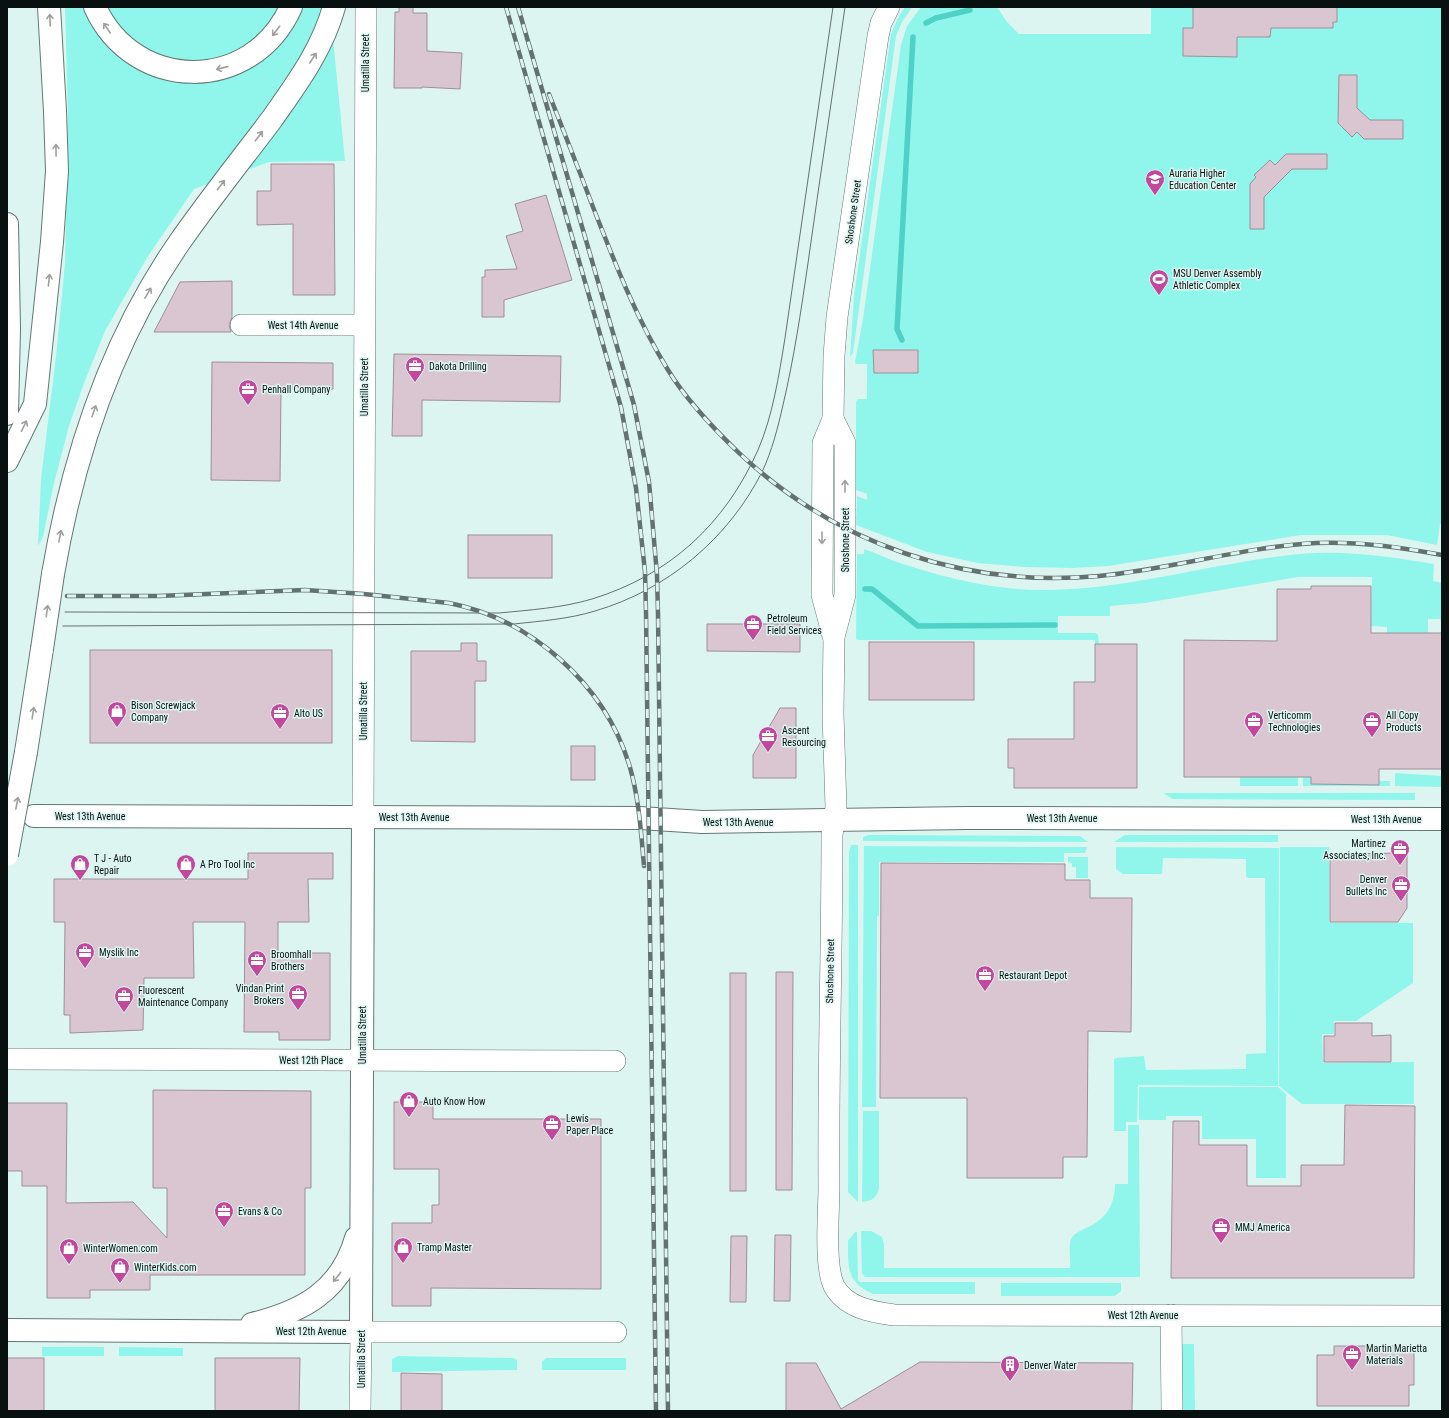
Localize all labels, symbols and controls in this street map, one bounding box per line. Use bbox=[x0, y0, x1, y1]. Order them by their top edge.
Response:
one-way arrow bbox=[46, 14, 54, 27]
one-way arrow bbox=[103, 23, 111, 34]
one-way arrow bbox=[272, 25, 281, 36]
street label: Umatilla Street bbox=[360, 34, 371, 92]
one-way arrow bbox=[310, 52, 318, 64]
one-way arrow bbox=[216, 64, 229, 72]
one-way arrow bbox=[255, 131, 263, 142]
one-way arrow bbox=[52, 144, 60, 157]
school or university icon: Auraria Higher Education Center bbox=[1144, 168, 1166, 196]
place label: Auraria Higher Education Center bbox=[1169, 168, 1236, 191]
street label: Shoshone Street bbox=[843, 179, 863, 245]
one-way arrow bbox=[217, 180, 226, 191]
sports icon: MSU Denver Assembly Athletic Complex bbox=[1148, 268, 1170, 296]
place label: MSU Denver Assembly Athletic Complex bbox=[1173, 268, 1262, 291]
one-way arrow bbox=[45, 274, 52, 287]
one-way arrow bbox=[145, 287, 153, 299]
street label: West 14th Avenue bbox=[268, 320, 339, 331]
office icon: Dakota Drilling bbox=[404, 355, 426, 383]
street label: Umatilla Street bbox=[359, 358, 370, 416]
place label: Dakota Drilling bbox=[429, 361, 487, 372]
office icon: Penhall Company bbox=[237, 378, 259, 406]
place label: Penhall Company bbox=[262, 384, 330, 395]
one-way arrow bbox=[91, 405, 99, 417]
one-way arrow bbox=[21, 420, 28, 432]
one-way arrow bbox=[841, 480, 849, 493]
street label: Shoshone Street bbox=[840, 508, 851, 572]
one-way arrow bbox=[56, 530, 64, 543]
one-way arrow bbox=[819, 531, 826, 544]
one-way arrow bbox=[43, 605, 51, 618]
office icon: Petroleum Field Services bbox=[742, 613, 764, 641]
place label: Petroleum Field Services bbox=[767, 613, 822, 636]
street label: Umatilla Street bbox=[358, 682, 369, 740]
shop icon: Bison Screwjack Company bbox=[106, 700, 128, 728]
place label: Bison Screwjack Company bbox=[131, 700, 196, 723]
office icon: Alto US bbox=[269, 702, 291, 730]
one-way arrow bbox=[29, 707, 37, 720]
place label: Alto US bbox=[294, 708, 323, 719]
office icon: Verticomm Technologies bbox=[1243, 710, 1265, 738]
place label: Verticomm Technologies bbox=[1268, 710, 1321, 733]
office icon: All Copy Products bbox=[1361, 710, 1383, 738]
place label: All Copy Products bbox=[1386, 710, 1422, 733]
office icon: Ascent Resourcing bbox=[757, 725, 779, 753]
place label: Ascent Resourcing bbox=[782, 725, 826, 748]
one-way arrow bbox=[14, 797, 22, 810]
street label: West 13th Avenue bbox=[55, 811, 126, 822]
street label: West 13th Avenue bbox=[379, 812, 450, 823]
street label: West 13th Avenue bbox=[1027, 813, 1098, 824]
street label: West 13th Avenue bbox=[1351, 814, 1422, 825]
street label: West 13th Avenue bbox=[703, 817, 774, 828]
place label: Martinez Associates, Inc. bbox=[1323, 838, 1386, 861]
office icon: Martinez Associates, Inc. bbox=[1389, 838, 1411, 866]
shop icon: T J - Auto Repair bbox=[69, 853, 91, 881]
place label: T J - Auto Repair bbox=[94, 853, 132, 876]
shop icon: A Pro Tool Inc bbox=[175, 853, 197, 881]
place label: A Pro Tool Inc bbox=[200, 859, 255, 870]
place label: Denver Bullets Inc bbox=[1346, 874, 1387, 897]
office icon: Denver Bullets Inc bbox=[1390, 874, 1412, 902]
street label: Shoshone Street bbox=[824, 939, 836, 1003]
office icon: Myslik Inc bbox=[74, 941, 96, 969]
place label: Myslik Inc bbox=[99, 947, 139, 958]
office icon: Broomhall Brothers bbox=[246, 949, 268, 977]
place label: Broomhall Brothers bbox=[271, 949, 311, 972]
office icon: Restaurant Depot bbox=[974, 964, 996, 992]
place label: Restaurant Depot bbox=[999, 970, 1067, 981]
place label: Vindan Print Brokers bbox=[236, 983, 284, 1006]
office icon: Vindan Print Brokers bbox=[287, 983, 309, 1011]
office icon: Fluorescent Maintenance Company bbox=[113, 985, 135, 1013]
place label: Fluorescent Maintenance Company bbox=[138, 985, 228, 1008]
street label: Umatilla Street bbox=[357, 1006, 368, 1064]
street label: West 12th Place bbox=[279, 1055, 343, 1066]
shop icon: Auto Know How bbox=[398, 1090, 420, 1118]
place label: Auto Know How bbox=[423, 1096, 486, 1107]
office icon: Lewis Paper Place bbox=[541, 1113, 563, 1141]
place label: Lewis Paper Place bbox=[566, 1113, 613, 1136]
office icon: Evans & Co bbox=[213, 1200, 235, 1228]
place label: Evans & Co bbox=[238, 1206, 282, 1217]
office icon: MMJ America bbox=[1210, 1216, 1232, 1244]
place label: MMJ America bbox=[1235, 1222, 1290, 1233]
shop icon: Tramp Master bbox=[392, 1236, 414, 1264]
shop icon: WinterWomen.com bbox=[58, 1237, 80, 1265]
place label: Tramp Master bbox=[417, 1242, 472, 1253]
place label: WinterWomen.com bbox=[83, 1243, 158, 1254]
shop icon: WinterKids.com bbox=[109, 1256, 131, 1284]
place label: WinterKids.com bbox=[134, 1262, 197, 1273]
one-way arrow bbox=[333, 1271, 341, 1282]
street label: West 12th Avenue bbox=[1108, 1310, 1179, 1321]
street label: West 12th Avenue bbox=[276, 1326, 347, 1337]
street label: Umatilla Street bbox=[356, 1330, 367, 1388]
office icon: Martin Marietta Materials bbox=[1341, 1343, 1363, 1371]
place label: Martin Marietta Materials bbox=[1366, 1343, 1427, 1366]
building icon: Denver Water bbox=[999, 1354, 1021, 1382]
place label: Denver Water bbox=[1024, 1360, 1076, 1371]

